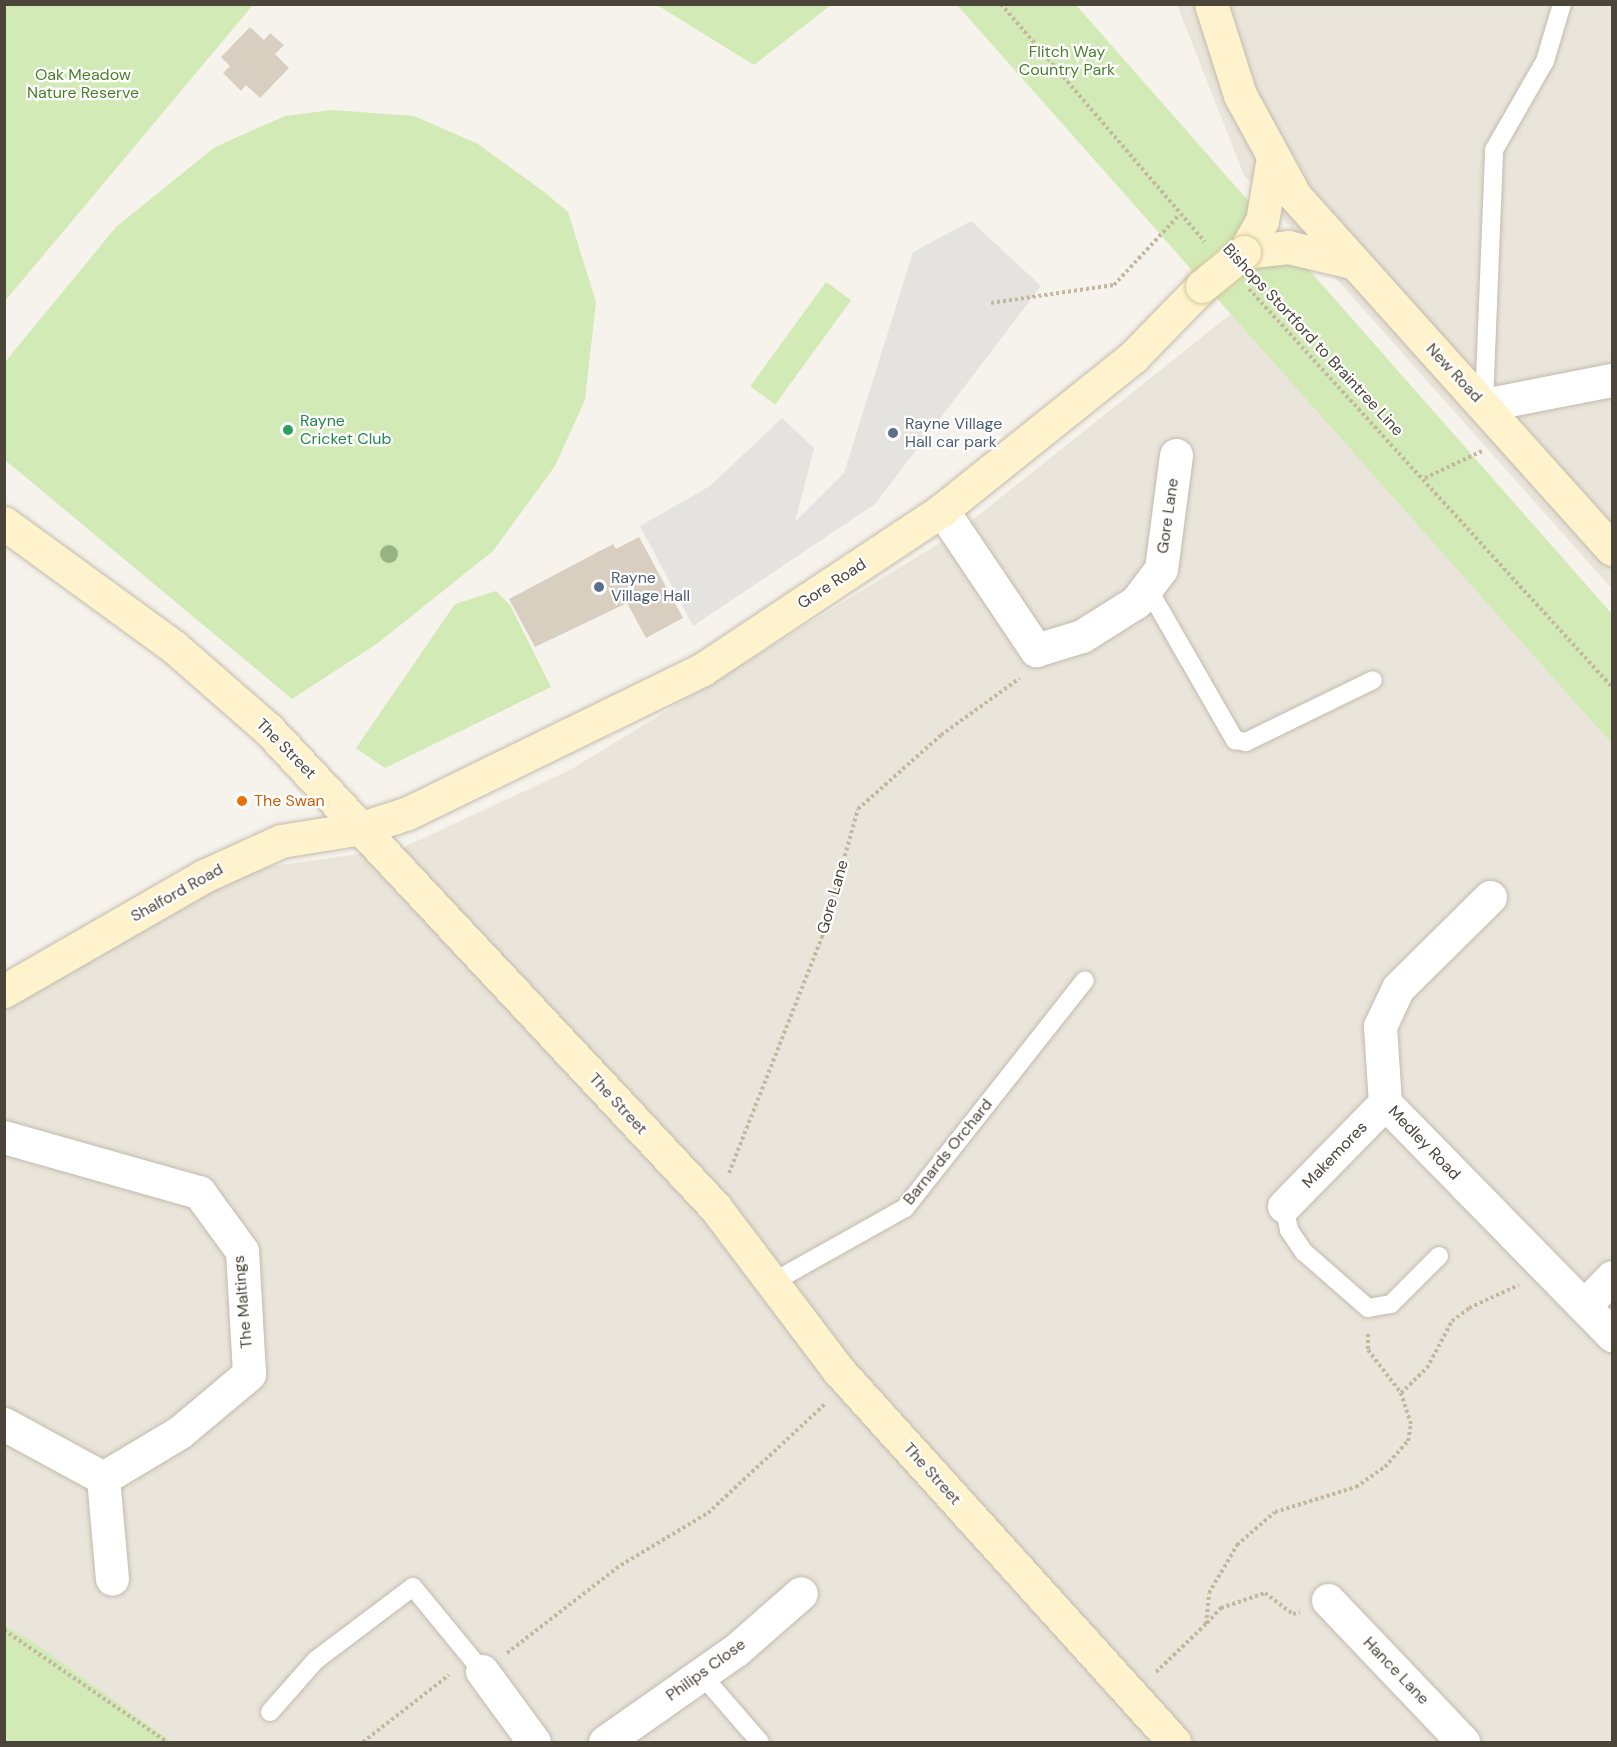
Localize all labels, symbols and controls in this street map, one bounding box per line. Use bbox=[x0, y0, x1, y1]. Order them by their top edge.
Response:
park label: Flitch Way Country Park bbox=[1019, 42, 1115, 80]
park label: Oak Meadow Nature Reserve bbox=[27, 65, 139, 103]
street label: Bishops Stortford to Braintree Line bbox=[1219, 240, 1407, 440]
street label: New Road bbox=[1422, 340, 1486, 406]
place label: Rayne Cricket Club bbox=[300, 411, 391, 449]
place label: Rayne Village Hall car park bbox=[905, 414, 1002, 452]
marker: Rayne Cricket Club bbox=[281, 423, 295, 437]
marker: Rayne Village Hall car park bbox=[886, 426, 900, 440]
street label: Gore Lane bbox=[1153, 477, 1183, 555]
street label: Gore Road bbox=[794, 555, 870, 613]
place label: Rayne Village Hall bbox=[611, 568, 690, 606]
marker: Rayne Village Hall bbox=[592, 580, 606, 594]
street label: The Street bbox=[252, 715, 320, 783]
place label: The Swan bbox=[254, 791, 325, 811]
marker: The Swan bbox=[235, 794, 249, 808]
street label: Gore Lane bbox=[813, 858, 853, 936]
street label: Shalford Road bbox=[128, 860, 226, 926]
street label: The Street bbox=[585, 1069, 651, 1139]
street label: Barnards Orchard bbox=[899, 1095, 997, 1209]
street label: Medley Road bbox=[1384, 1102, 1464, 1184]
street label: Makemores bbox=[1298, 1118, 1372, 1192]
street label: The Maltings bbox=[229, 1255, 257, 1349]
street label: The Street bbox=[899, 1439, 965, 1509]
street label: Hance Lane bbox=[1359, 1633, 1433, 1709]
street label: Philips Close bbox=[662, 1635, 750, 1705]

